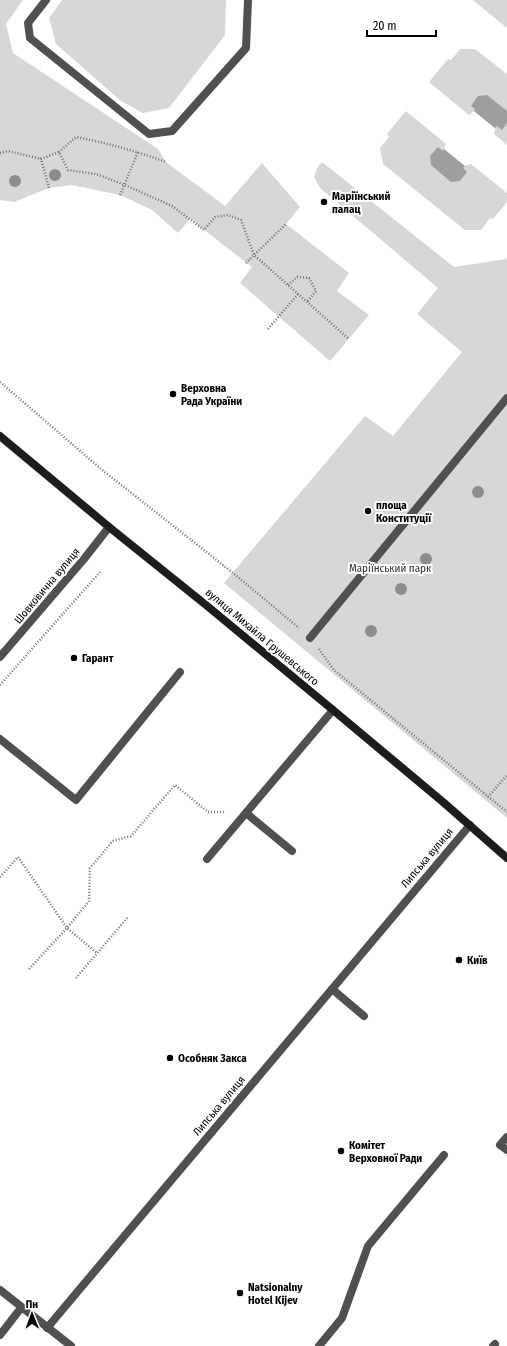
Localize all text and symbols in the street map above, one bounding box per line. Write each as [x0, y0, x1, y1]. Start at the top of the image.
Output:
scale bar [367, 12, 436, 38]
text: 20 m [373, 19, 397, 33]
place label: Маріїнський палац [332, 190, 391, 216]
marker: Маріїнський палац [319, 197, 329, 207]
place label: Верховна Рада України [181, 382, 242, 408]
marker: Верховна Рада України [168, 389, 178, 399]
place label: площа Конституції [376, 499, 432, 525]
marker: площа Конституції [363, 506, 373, 516]
street label: Шовковична вулиця [12, 545, 82, 627]
park label: Маріїнський парк [349, 562, 432, 575]
street label: вулиця Михайла Грушевського [203, 586, 321, 688]
place label: Гарант [82, 652, 114, 665]
marker: Гарант [69, 653, 79, 663]
street label: Липська вулиця [398, 825, 456, 891]
place label: Київ [467, 954, 488, 967]
marker: Київ [454, 955, 464, 965]
place label: Особняк Закса [178, 1052, 247, 1065]
marker: Особняк Закса [165, 1053, 175, 1063]
street label: Липська вулиця [190, 1073, 248, 1139]
place label: Комітет Верховної Ради [349, 1139, 422, 1165]
marker: Комітет Верховної Ради [336, 1146, 346, 1156]
place label: Natsionalny Hotel Kijev [248, 1281, 303, 1307]
marker: Natsionalny Hotel Kijev [235, 1288, 245, 1298]
north arrow [12, 1294, 52, 1334]
text: Пн [25, 1298, 38, 1311]

